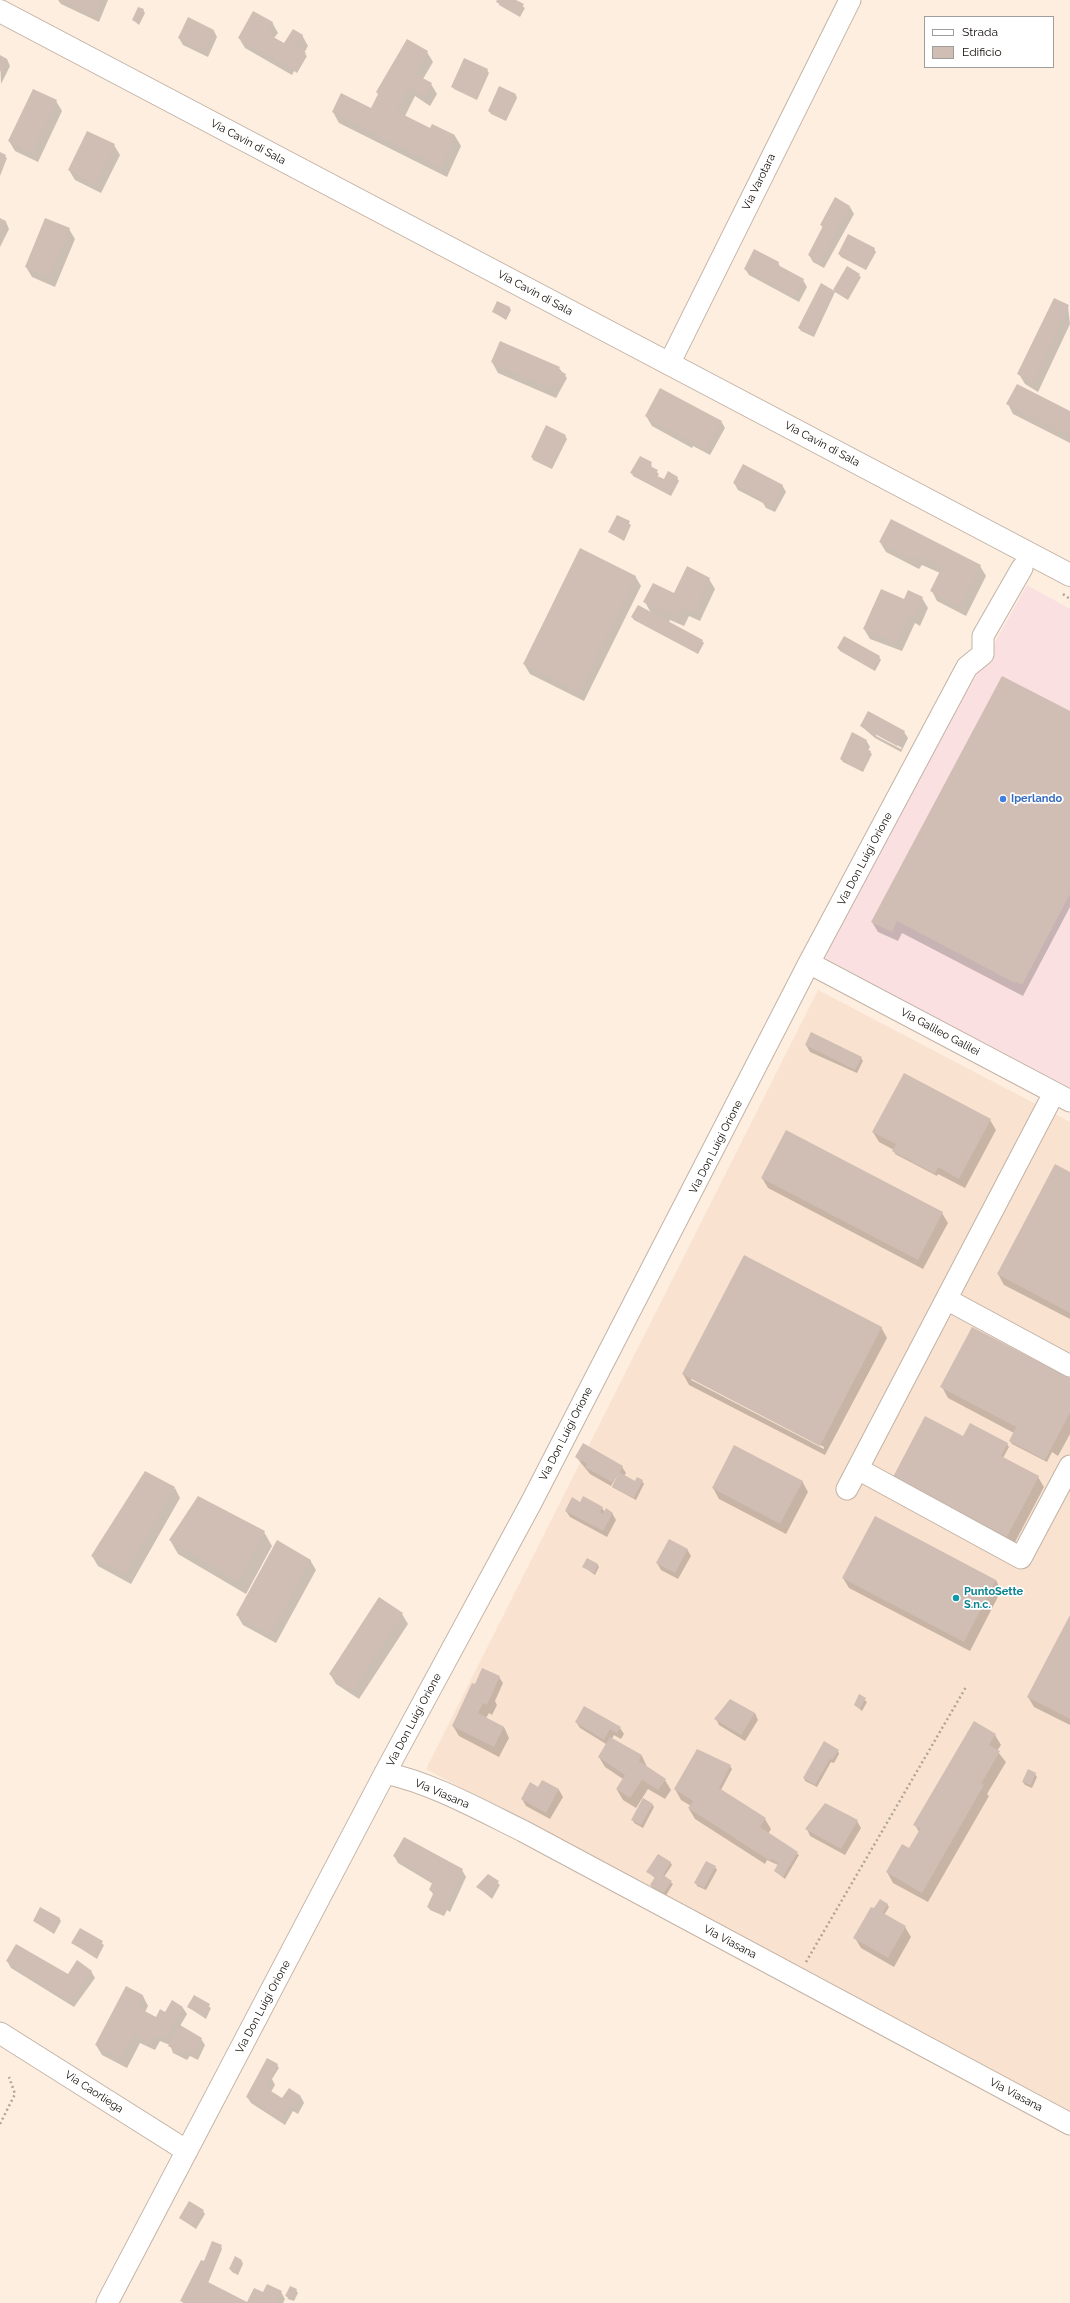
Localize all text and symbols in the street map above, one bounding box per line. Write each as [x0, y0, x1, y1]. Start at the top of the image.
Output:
legend [924, 16, 1054, 68]
text: Strada [962, 25, 998, 39]
text: Edificio [962, 45, 1002, 59]
street label: Via Cavin di Sala [208, 117, 288, 167]
street label: Via Varotara [740, 152, 778, 212]
street label: Via Cavin di Sala [495, 268, 575, 318]
street label: Via Cavin di Sala [782, 419, 862, 469]
place label: Iperlando [1011, 792, 1062, 806]
marker: Iperlando [998, 794, 1008, 804]
street label: Via Don Luigi Orione [835, 810, 895, 908]
street label: Via Galileo Galilei [898, 1006, 982, 1058]
street label: Via Don Luigi Orione [687, 1098, 745, 1196]
street label: Via Don Luigi Orione [537, 1385, 595, 1483]
place label: PuntoSette S.n.c. [964, 1585, 1023, 1611]
marker: PuntoSette S.n.c. [951, 1593, 961, 1603]
street label: Via Don Luigi Orione [384, 1671, 444, 1769]
street label: Via Viasana [413, 1777, 471, 1811]
street label: Via Viasana [701, 1923, 759, 1961]
street label: Via Don Luigi Orione [233, 1958, 293, 2056]
street label: Via Caorliega [62, 2068, 126, 2116]
street label: Via Viasana [987, 2076, 1045, 2114]

